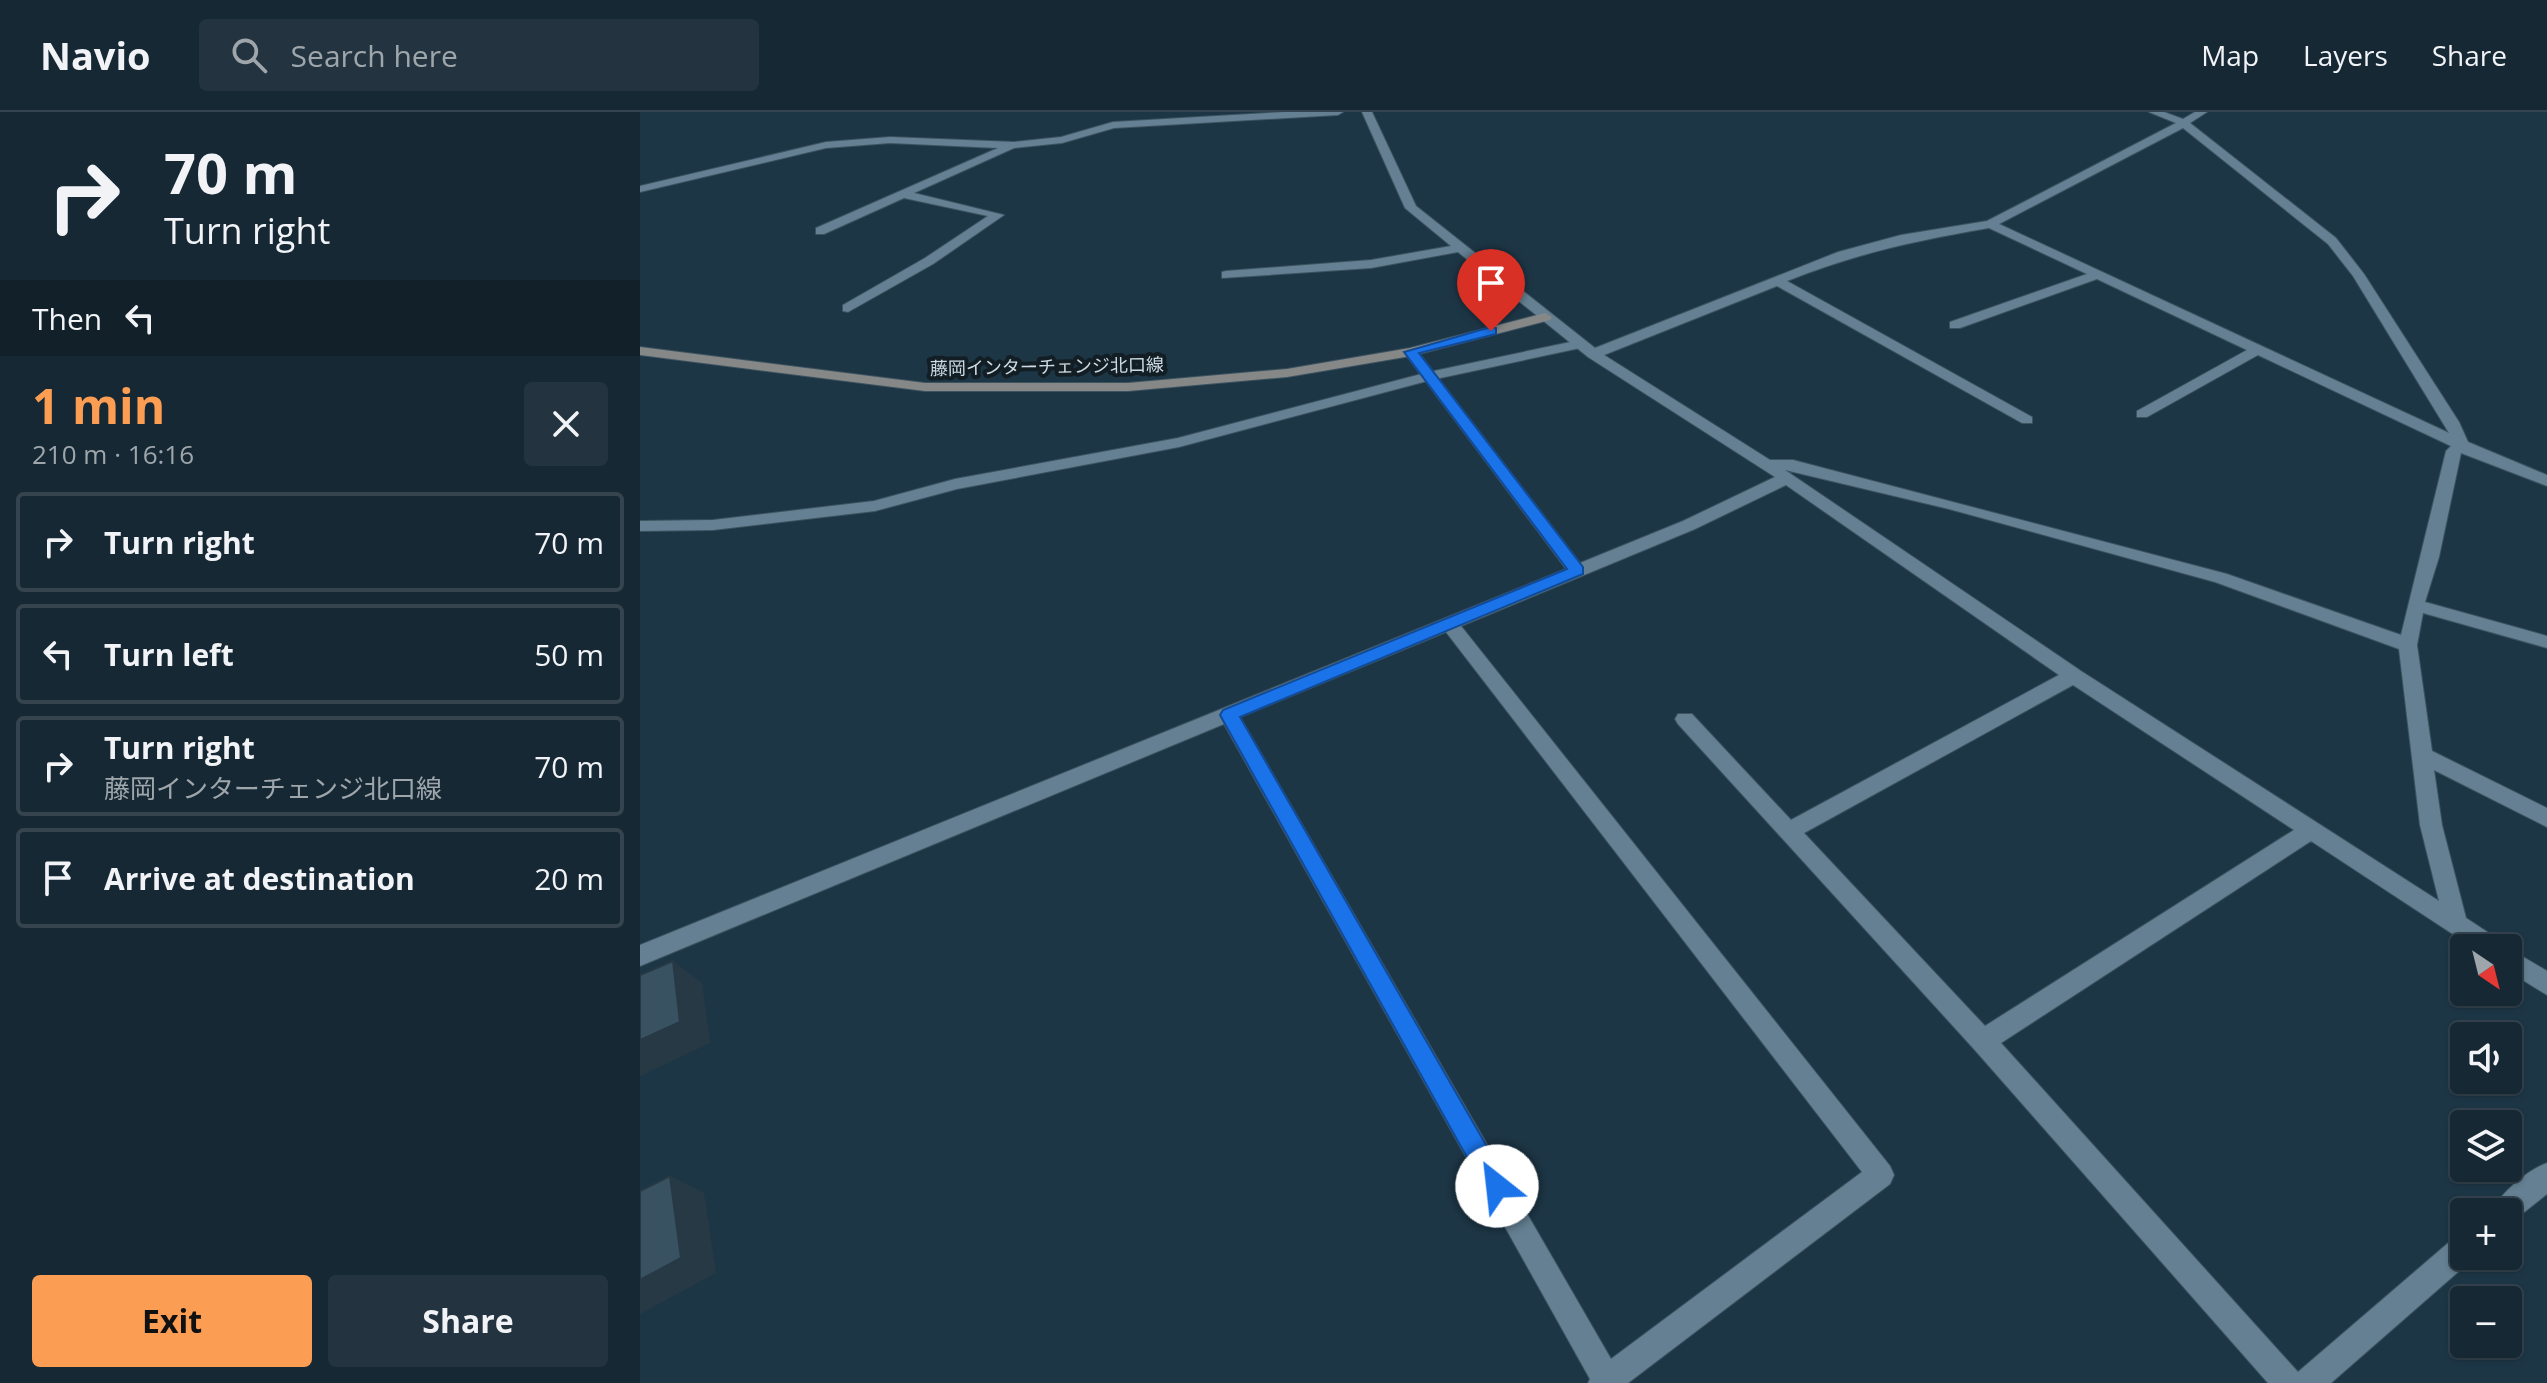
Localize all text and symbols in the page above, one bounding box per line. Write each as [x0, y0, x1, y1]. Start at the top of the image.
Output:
search box [199, 19, 759, 91]
text: Navio [40, 29, 151, 81]
icon: search [227, 33, 271, 77]
text: Search here [291, 35, 458, 76]
text: Map [2201, 36, 2259, 74]
text: Layers [2303, 36, 2388, 74]
text: Share [2432, 36, 2507, 74]
text: 70 m [164, 134, 298, 210]
icon: right [32, 144, 136, 248]
text: Turn right [164, 206, 330, 255]
pin [1457, 249, 1525, 331]
icon: arrive [1469, 261, 1513, 305]
icon: left [118, 296, 162, 340]
text: Then [32, 298, 102, 339]
street label: 藤岡インターチェンジ北口線 [930, 352, 1164, 380]
text: 1 min [32, 373, 165, 438]
button: close [524, 382, 608, 466]
text: 210 m · 16:16 [32, 436, 194, 472]
icon: right [36, 520, 80, 564]
text: Turn right [104, 522, 255, 563]
text: 70 m [534, 522, 604, 563]
icon: left [36, 632, 80, 676]
text: Turn left [104, 634, 234, 675]
text: 50 m [534, 634, 604, 675]
text: Turn right [104, 727, 255, 768]
icon: right [36, 744, 80, 788]
text: 70 m [534, 746, 604, 787]
text: 藤岡インターチェンジ北口線 [104, 770, 442, 806]
icon: arrive [36, 856, 80, 900]
text: Arrive at destination [104, 858, 415, 899]
text: 20 m [534, 858, 604, 899]
north arrow [2450, 934, 2522, 1006]
map controls [2450, 934, 2522, 1358]
button: sound [2450, 1022, 2522, 1094]
button: layers [2450, 1110, 2522, 1182]
position arrow [1455, 1144, 1539, 1228]
button: + [2450, 1198, 2522, 1270]
button: Exit [32, 1275, 312, 1367]
button: Share [328, 1275, 608, 1367]
button: − [2450, 1286, 2522, 1358]

